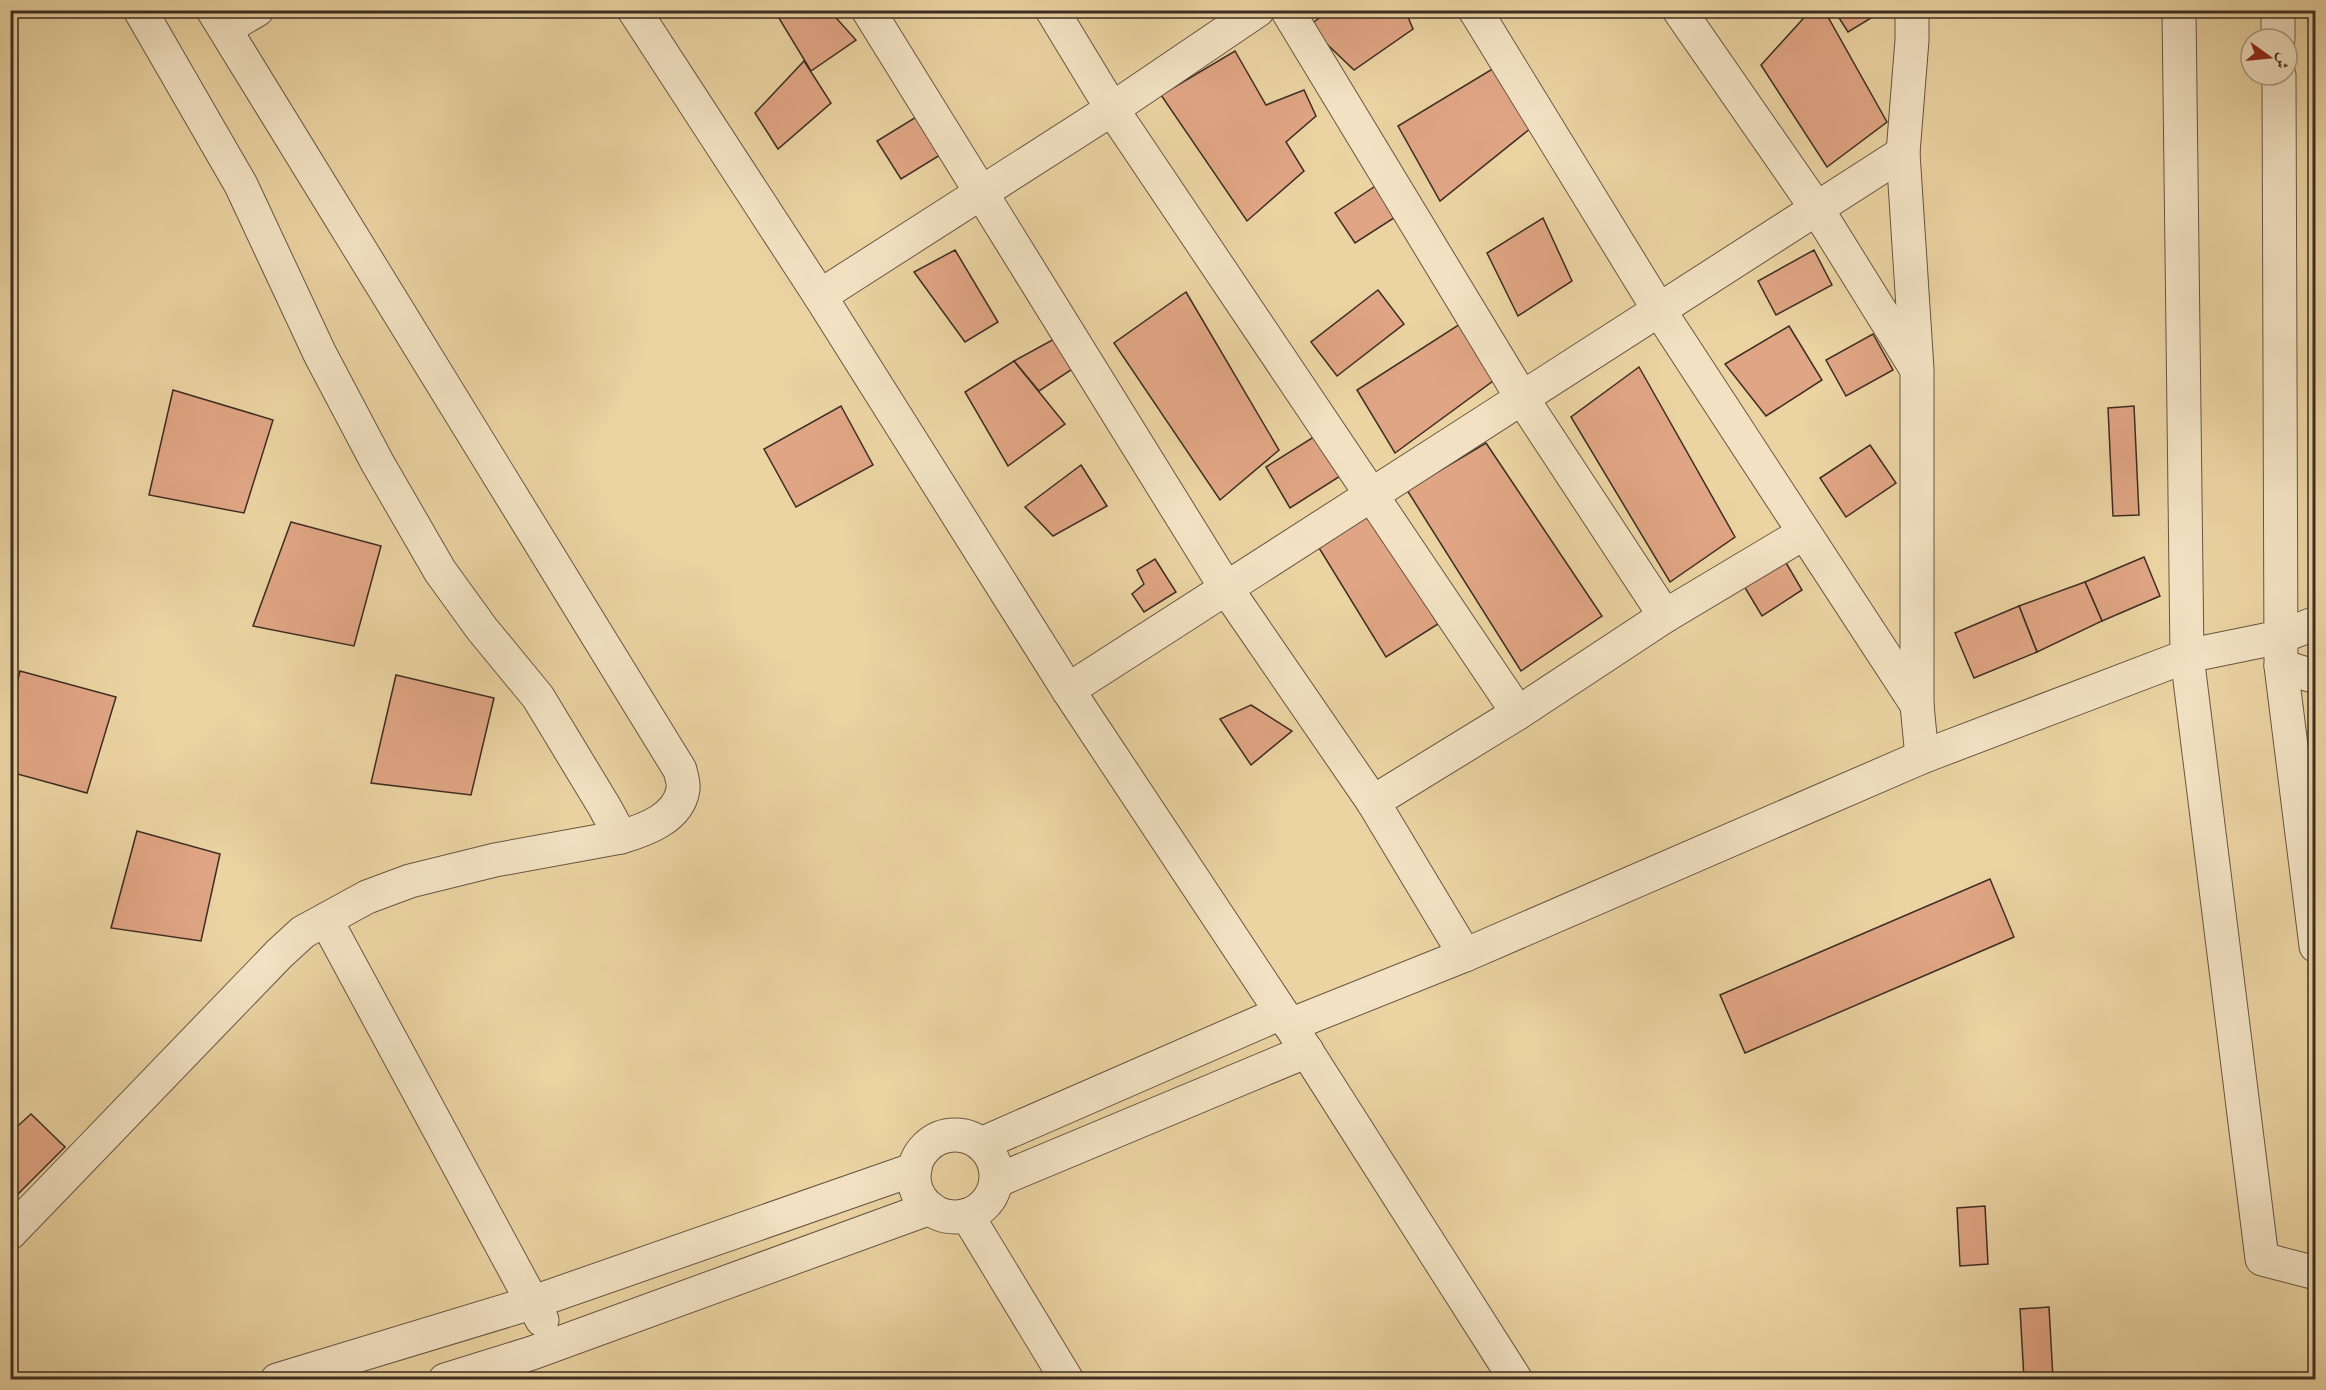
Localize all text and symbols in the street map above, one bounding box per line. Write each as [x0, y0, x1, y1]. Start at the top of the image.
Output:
north arrow [2239, 27, 2299, 87]
text: ش [2270, 50, 2295, 71]

